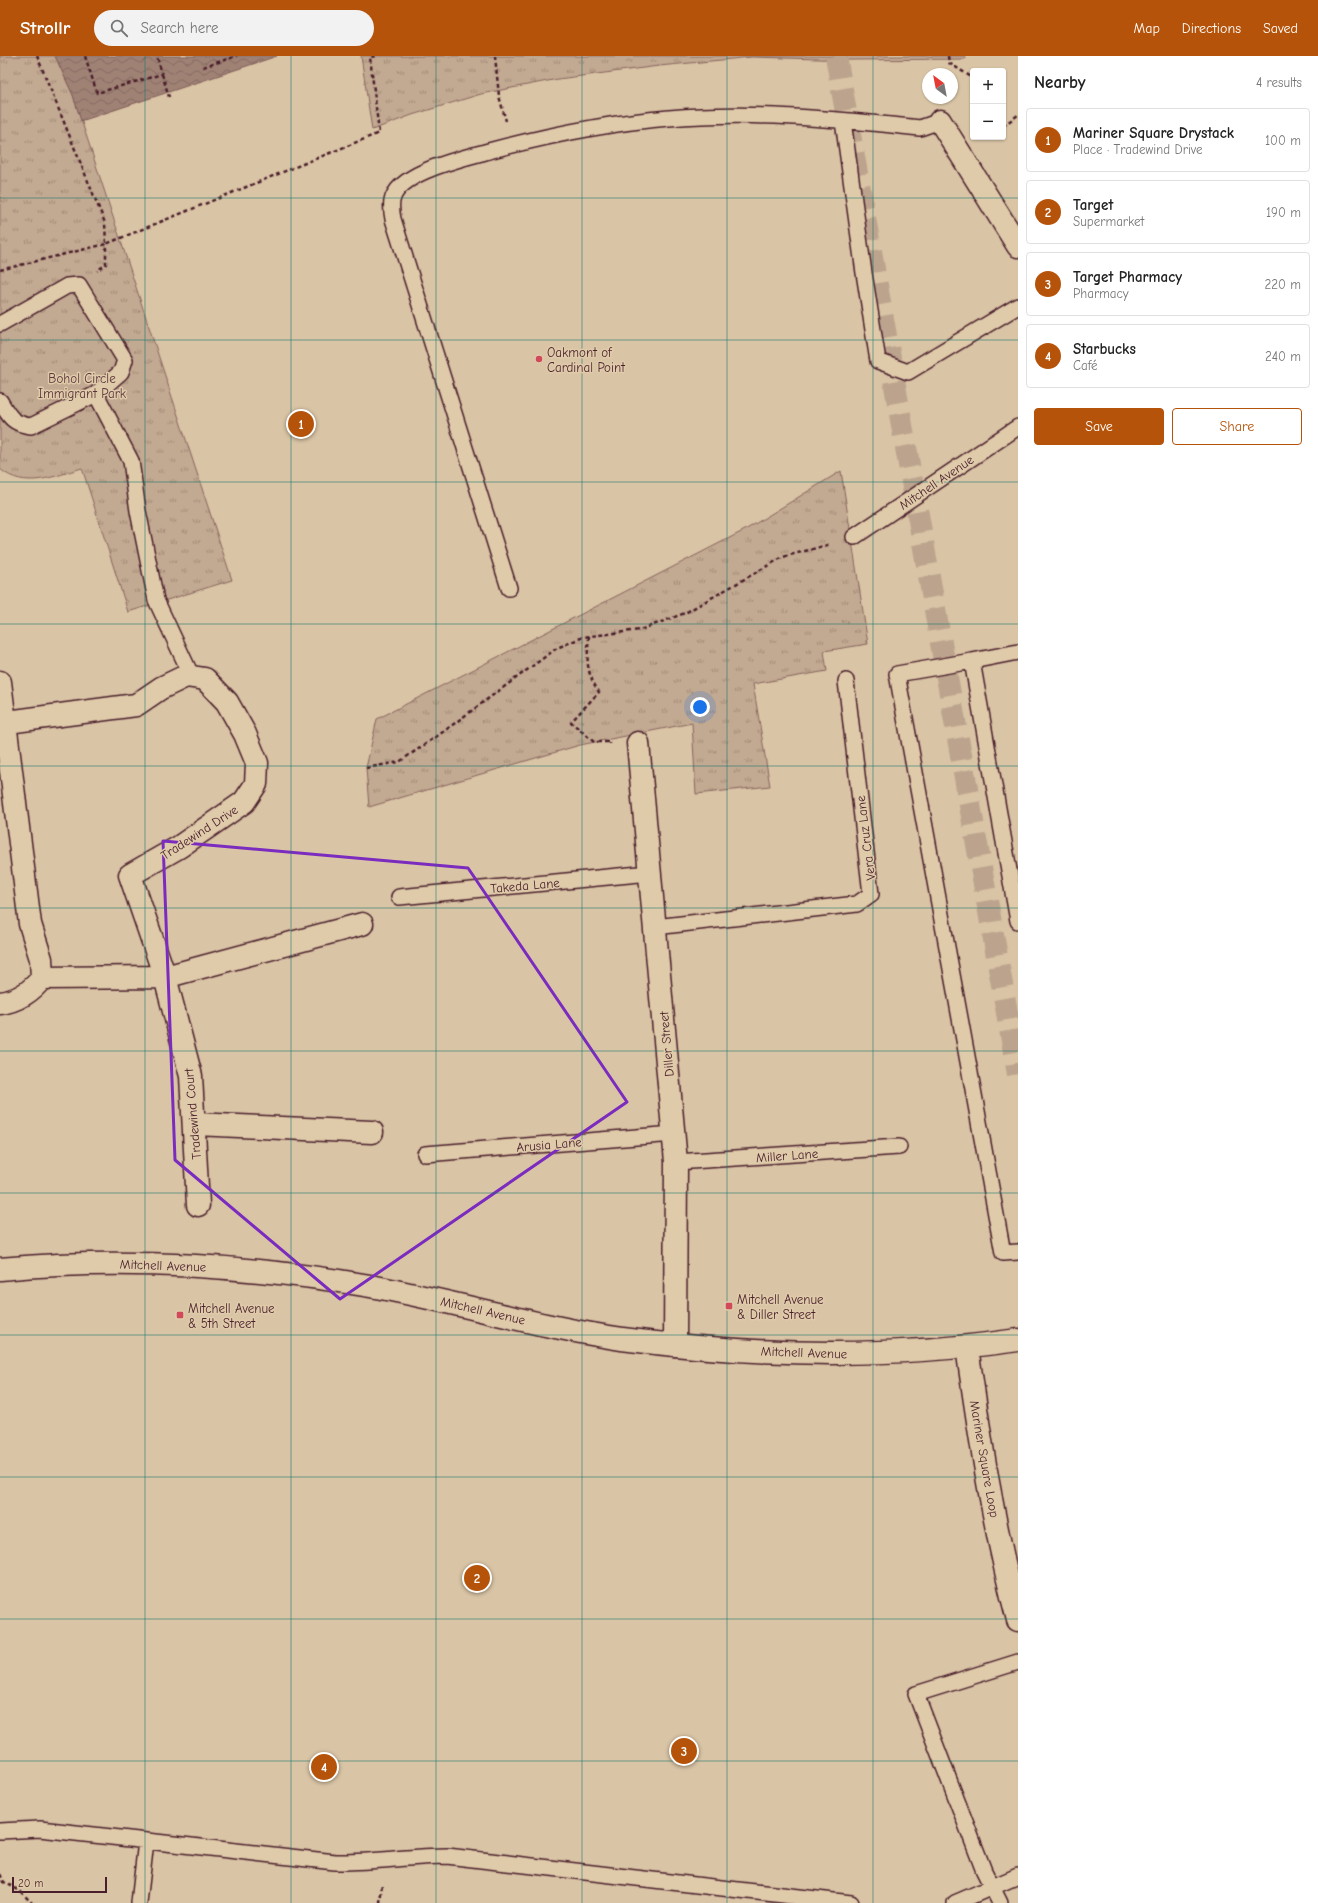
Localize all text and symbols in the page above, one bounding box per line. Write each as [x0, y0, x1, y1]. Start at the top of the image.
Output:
search box [94, 10, 374, 46]
text: Strollr [20, 17, 70, 39]
icon: search [108, 17, 130, 39]
text: Search here [140, 19, 219, 37]
text: Map [1133, 20, 1160, 37]
text: Directions [1182, 20, 1241, 37]
text: Saved [1263, 20, 1298, 37]
north arrow [922, 68, 958, 104]
map controls [970, 68, 1006, 140]
button: + [970, 68, 1006, 104]
text: Nearby [1034, 73, 1085, 92]
text: 4 results [1256, 75, 1302, 90]
button: − [970, 104, 1006, 140]
text: Mariner Square Drystack [1073, 124, 1234, 142]
text: 1 [1045, 133, 1051, 148]
text: 100 m [1265, 133, 1301, 148]
text: Place · Tradewind Drive [1073, 142, 1203, 157]
text: Target [1073, 196, 1113, 214]
text: 2 [1045, 205, 1051, 220]
text: 190 m [1266, 205, 1301, 220]
text: Supermarket [1073, 214, 1144, 229]
text: Target Pharmacy [1073, 268, 1182, 286]
text: 3 [1045, 277, 1051, 292]
text: 220 m [1264, 277, 1301, 292]
text: Pharmacy [1073, 286, 1129, 301]
text: Starbucks [1073, 340, 1136, 358]
place label: Oakmont of Cardinal Point [547, 345, 626, 375]
text: 4 [1045, 349, 1051, 364]
text: 240 m [1265, 349, 1301, 364]
marker: Oakmont of Cardinal Point [534, 354, 544, 364]
text: Café [1073, 358, 1097, 373]
park label: Bohol Circle Immigrant Park [38, 371, 127, 401]
button: Save [1034, 408, 1164, 445]
button: Share [1172, 408, 1302, 445]
pin: 1 [288, 409, 314, 439]
street label: Mitchell Avenue [896, 452, 977, 513]
your location [690, 697, 710, 717]
street label: Vera Cruz Lane [853, 794, 878, 881]
street label: Tradewind Drive [158, 802, 241, 863]
street label: Takeda Lane [490, 875, 561, 896]
street label: Diller Street [656, 1009, 677, 1077]
street label: Tradewind Court [181, 1067, 204, 1160]
street label: Arusia Lane [516, 1134, 583, 1155]
street label: Miller Lane [755, 1146, 819, 1165]
street label: Mitchell Avenue [119, 1256, 207, 1275]
place label: Mitchell Avenue & Diller Street [737, 1292, 824, 1322]
street label: Mitchell Avenue [439, 1293, 527, 1328]
place label: Mitchell Avenue & 5th Street [188, 1301, 275, 1331]
marker: Mitchell Avenue & Diller Street [724, 1301, 734, 1311]
marker: Mitchell Avenue & 5th Street [175, 1310, 185, 1320]
street label: Mitchell Avenue [760, 1343, 848, 1362]
street label: Mariner Square Loop [967, 1399, 1002, 1519]
pin: 2 [464, 1563, 490, 1593]
pin: 3 [671, 1736, 697, 1766]
pin: 4 [311, 1752, 337, 1782]
scale bar [12, 1875, 107, 1894]
text: 20 m [18, 1877, 43, 1890]

